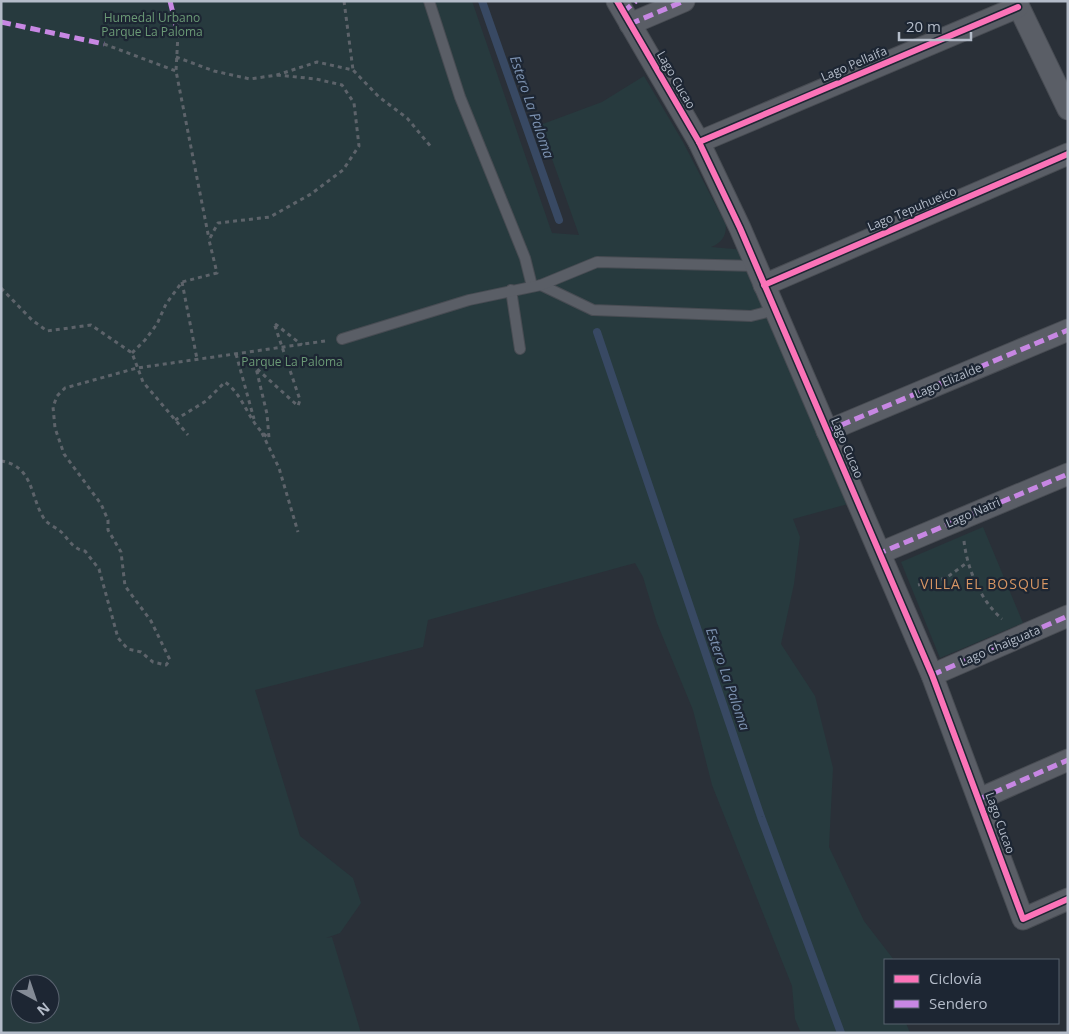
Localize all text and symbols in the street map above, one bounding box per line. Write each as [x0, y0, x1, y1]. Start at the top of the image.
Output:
park label: Humedal Urbano Parque La Paloma [101, 9, 203, 40]
scale bar [899, 10, 972, 42]
text: 20 m [906, 16, 941, 36]
street label: Lago Pellaifa [818, 42, 889, 85]
street label: Lago Cucao [653, 48, 700, 112]
water label: Estero La Paloma [506, 53, 559, 161]
street label: Lago Tepuhueico [865, 182, 959, 235]
park label: Parque La Paloma [241, 353, 343, 370]
street label: Lago Elizalde [911, 359, 984, 402]
street label: Lago Cucao [827, 415, 868, 481]
street label: Lago Natri [943, 493, 1003, 532]
district label: VILLA EL BOSQUE [920, 574, 1050, 593]
street label: Lago Chaiguata [957, 621, 1043, 670]
water label: Estero La Paloma [702, 625, 755, 733]
street label: Lago Cucao [981, 790, 1019, 856]
legend [884, 959, 1059, 1024]
text: Ciclovía [929, 968, 982, 988]
north arrow [10, 974, 60, 1024]
text: Sendero [929, 993, 988, 1013]
text: N [33, 998, 54, 1020]

